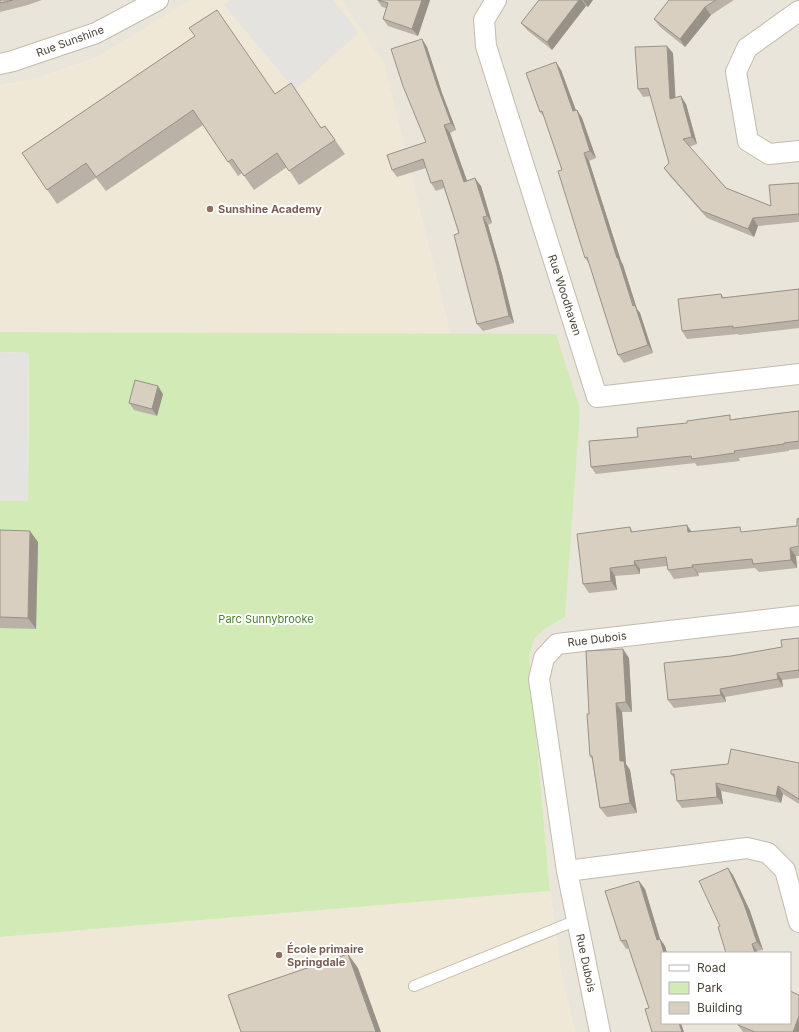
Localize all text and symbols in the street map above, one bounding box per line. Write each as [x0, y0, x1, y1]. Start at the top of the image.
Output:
street label: Rue Sunshine [34, 22, 106, 60]
place label: Sunshine Academy [218, 202, 322, 216]
marker: Sunshine Academy [205, 204, 215, 214]
street label: Rue Woodhaven [545, 253, 585, 337]
park label: Parc Sunnybrooke [218, 612, 314, 626]
street label: Rue Dubois [567, 628, 627, 650]
street label: Rue Dubois [573, 933, 599, 994]
place label: École primaire Springdale [287, 942, 364, 969]
marker: École primaire Springdale [274, 950, 284, 960]
legend [661, 952, 791, 1024]
text: Road [697, 960, 726, 975]
text: Park [697, 980, 723, 995]
text: Building [697, 1000, 742, 1015]

